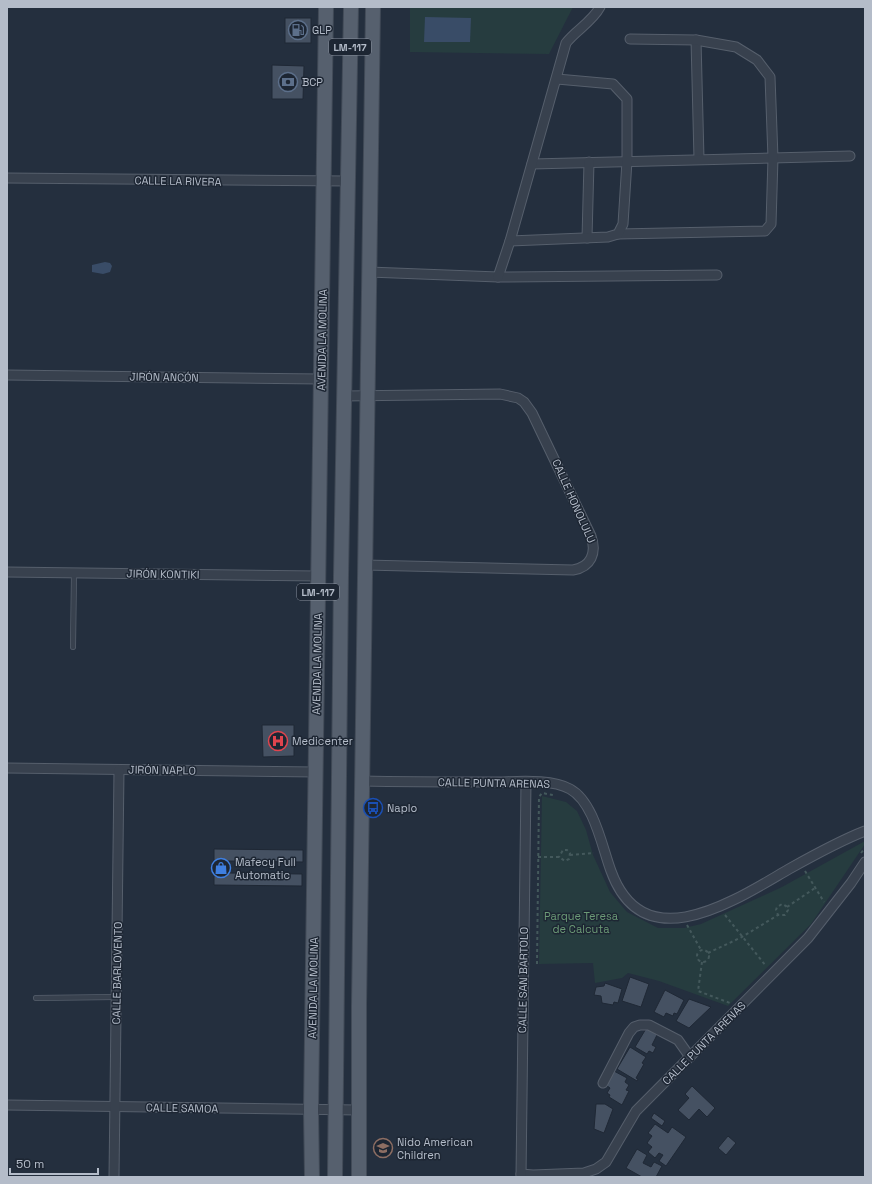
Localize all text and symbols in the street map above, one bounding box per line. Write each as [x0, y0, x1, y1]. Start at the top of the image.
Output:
fuel station icon: GLP [287, 19, 309, 41]
place label: GLP [312, 23, 332, 37]
road number: LM-117 [329, 39, 371, 55]
bank icon: BCP [277, 71, 299, 93]
place label: BCP [302, 75, 323, 89]
street label: CALLE LA RIVERA [134, 173, 222, 189]
street label: AVENIDA LA MOLINA [314, 289, 330, 391]
street label: JIRÓN ANCÓN [129, 368, 199, 385]
street label: CALLE HONOLULU [549, 457, 599, 545]
street label: JIRÓN KONTIKI [126, 565, 200, 582]
road number: LM-117 [297, 584, 339, 600]
street label: AVENIDA LA MOLINA [309, 613, 325, 715]
hospital icon: Medicenter [267, 730, 289, 752]
place label: Medicenter [292, 734, 353, 748]
street label: JIRÓN NAPLO [128, 761, 196, 778]
street label: CALLE PUNTA ARENAS [438, 775, 551, 791]
bus stop icon: Naplo [362, 797, 384, 819]
place label: Naplo [387, 801, 417, 815]
place label: Mafecy Full Automatic [235, 855, 296, 882]
shop icon: Mafecy Full Automatic [210, 857, 232, 879]
park label: Parque Teresa de Calcuta [544, 909, 619, 936]
street label: CALLE BARLOVENTO [109, 921, 125, 1025]
street label: CALLE SAN BARTOLO [515, 927, 531, 1033]
street label: AVENIDA LA MOLINA [305, 937, 321, 1039]
street label: CALLE PUNTA ARENAS [659, 998, 749, 1088]
street label: CALLE SAMOA [146, 1100, 218, 1116]
place label: Nido American Children [397, 1135, 473, 1162]
school or university icon: Nido American Children [372, 1137, 394, 1159]
scale bar [10, 1150, 98, 1176]
text: 50 m [16, 1156, 44, 1172]

